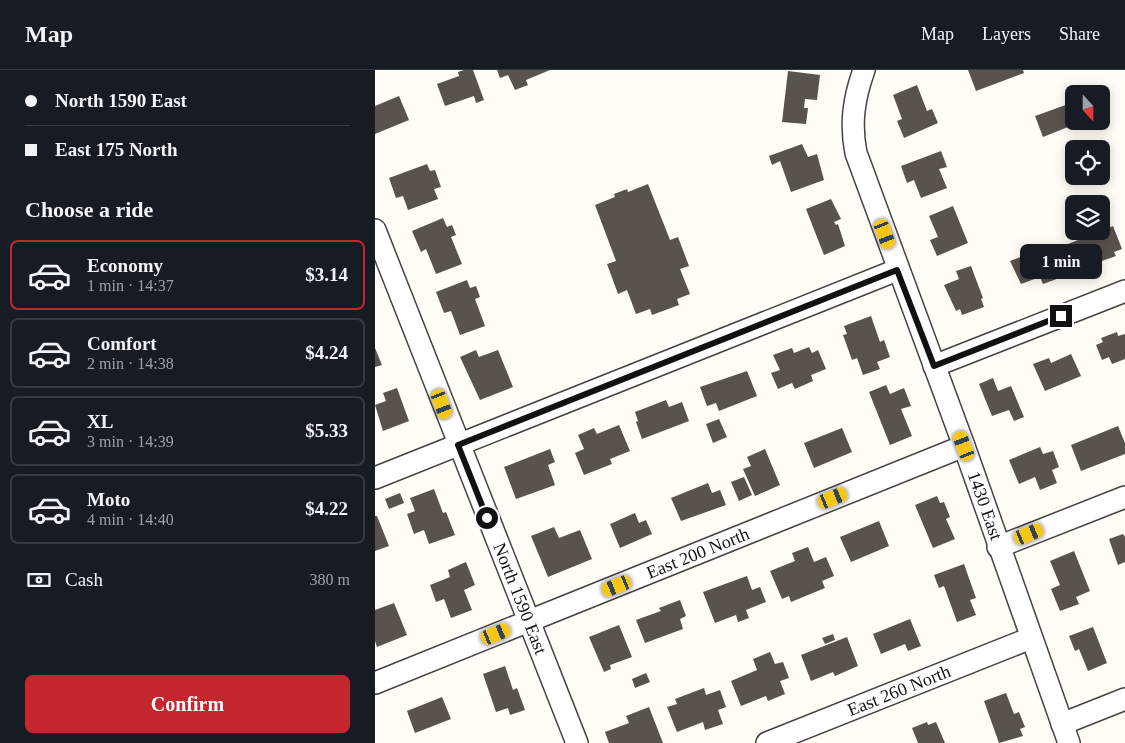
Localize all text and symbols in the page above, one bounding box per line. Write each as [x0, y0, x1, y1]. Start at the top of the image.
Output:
text: Map [25, 21, 73, 47]
text: Map [921, 24, 954, 44]
text: Layers [982, 24, 1031, 44]
text: Share [1059, 24, 1100, 44]
north arrow [1065, 85, 1110, 130]
map controls [1065, 85, 1110, 240]
text: North 1590 East [55, 90, 187, 111]
text: East 175 North [55, 139, 177, 160]
button: locate [1065, 140, 1110, 185]
button: layers [1065, 195, 1110, 240]
text: Choose a ride [25, 197, 153, 222]
car [872, 217, 897, 251]
callout: 1 min [1020, 244, 1102, 278]
icon: car [27, 253, 72, 298]
text: 1 min [1042, 253, 1080, 270]
text: Economy [87, 255, 163, 276]
text: $3.14 [305, 264, 348, 285]
text: 1 min · 14:37 [87, 277, 174, 294]
route end [1050, 305, 1072, 327]
icon: car [27, 331, 72, 376]
text: Comfort [87, 333, 157, 354]
text: $4.24 [305, 342, 348, 363]
text: 2 min · 14:38 [87, 355, 174, 372]
car [429, 387, 454, 421]
icon: car [27, 409, 72, 454]
text: XL [87, 411, 113, 432]
text: $5.33 [305, 420, 348, 441]
car [951, 429, 976, 463]
text: 3 min · 14:39 [87, 433, 174, 450]
street label: 1430 East [964, 469, 1006, 543]
car [816, 485, 849, 511]
icon: car [27, 487, 72, 532]
text: Moto [87, 489, 130, 510]
text: $4.22 [305, 498, 348, 519]
route start [476, 507, 498, 529]
text: 4 min · 14:40 [87, 511, 174, 528]
car [1012, 521, 1045, 547]
street label: East 200 North [644, 523, 752, 583]
street label: North 1590 East [489, 540, 551, 657]
icon: cash [25, 566, 53, 594]
text: Cash [65, 569, 103, 590]
text: 380 m [310, 571, 350, 588]
car [600, 573, 633, 599]
car [479, 621, 512, 647]
street label: East 260 North [845, 661, 953, 720]
button: Confirm [25, 675, 350, 733]

